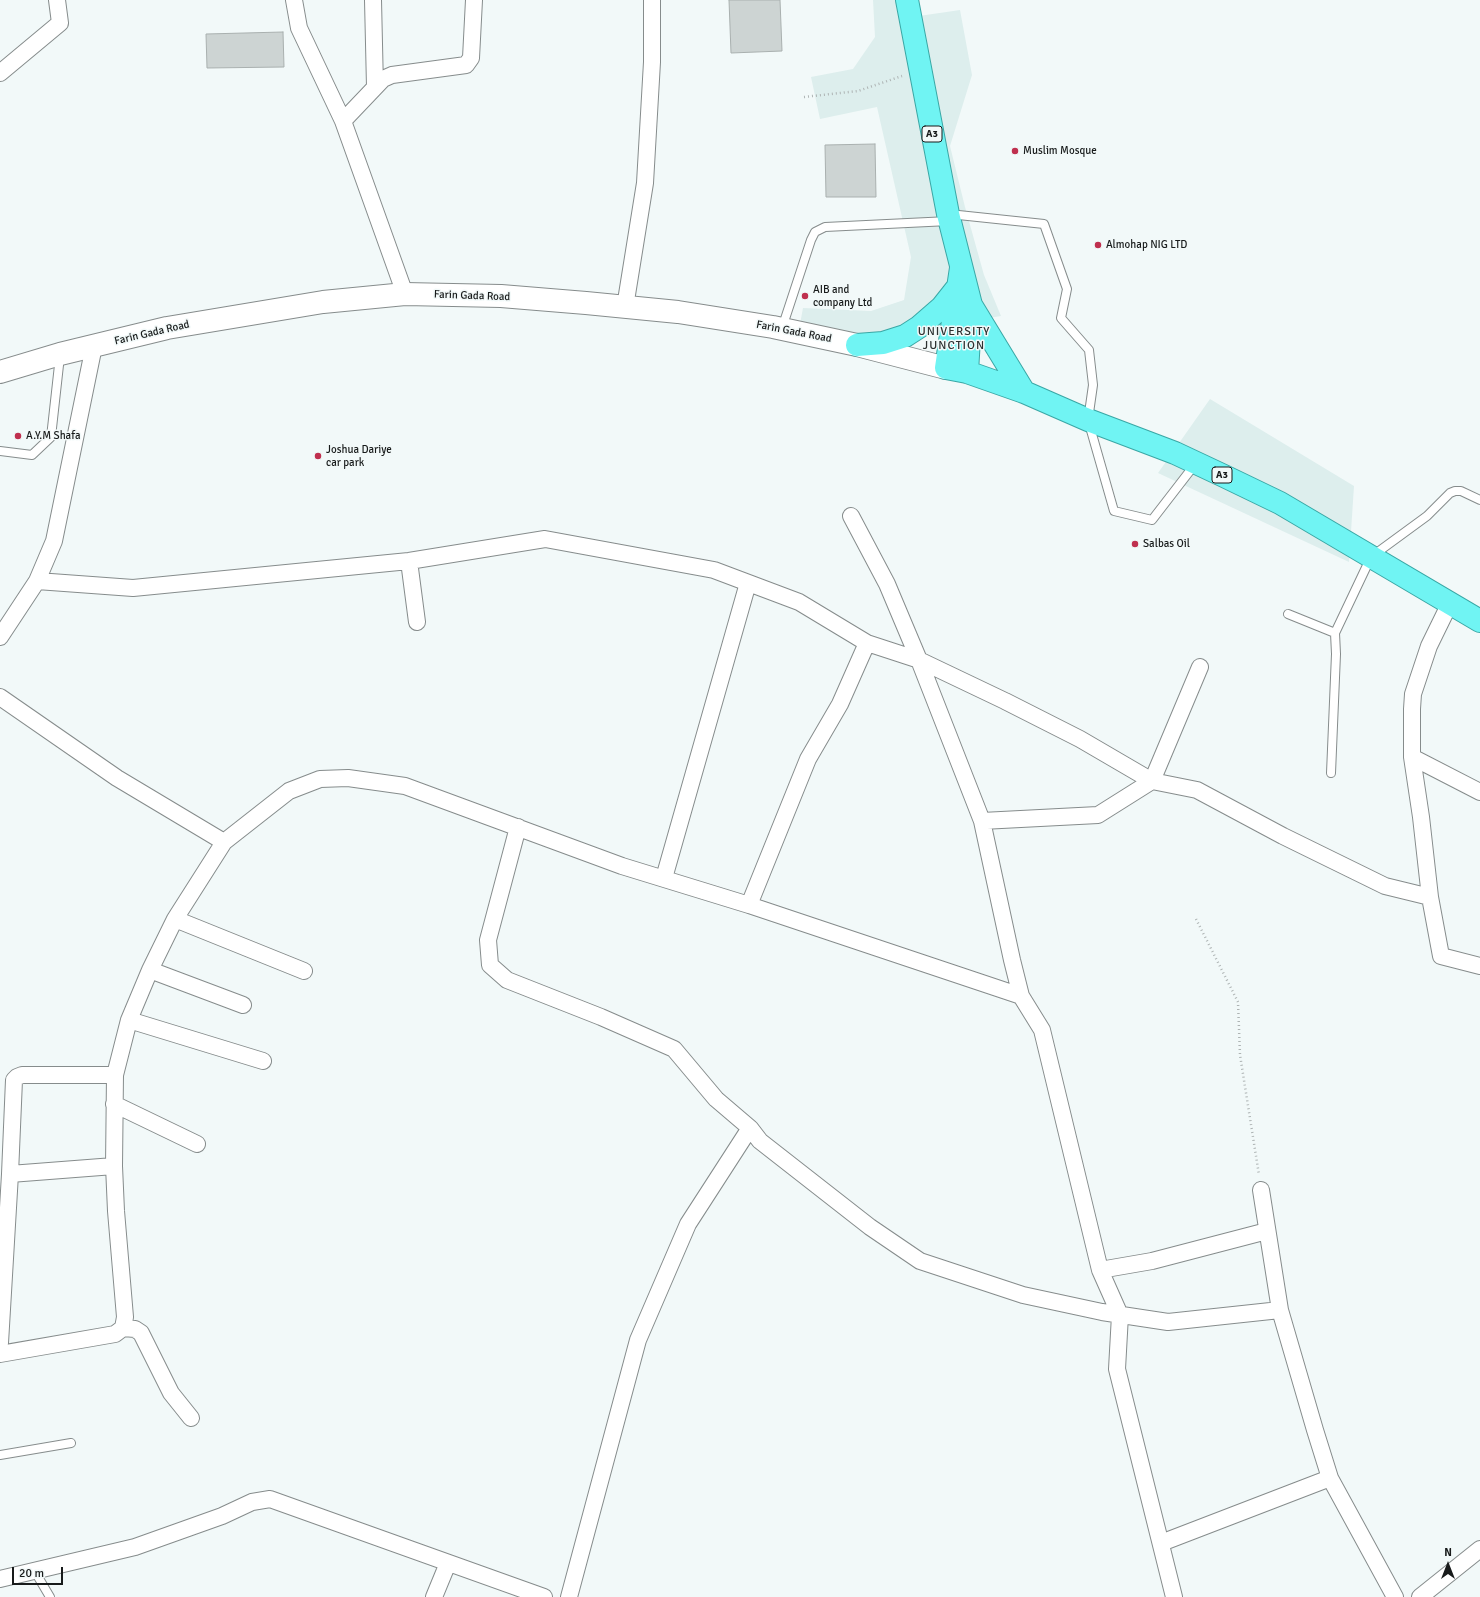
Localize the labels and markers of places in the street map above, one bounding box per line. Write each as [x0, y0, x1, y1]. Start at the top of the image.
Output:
place label: Muslim Mosque [1023, 144, 1097, 158]
marker: Muslim Mosque [1010, 146, 1020, 156]
place label: Almohap NIG LTD [1106, 238, 1187, 252]
marker: Almohap NIG LTD [1093, 240, 1103, 250]
place label: AIB and company Ltd [813, 283, 872, 309]
marker: AIB and company Ltd [800, 291, 810, 301]
place label: A.Y.M Shafa [26, 429, 80, 443]
marker: A.Y.M Shafa [13, 431, 23, 441]
place label: Joshua Dariye car park [326, 443, 392, 469]
marker: Joshua Dariye car park [313, 451, 323, 461]
place label: Salbas Oil [1143, 537, 1190, 551]
marker: Salbas Oil [1130, 539, 1140, 549]

